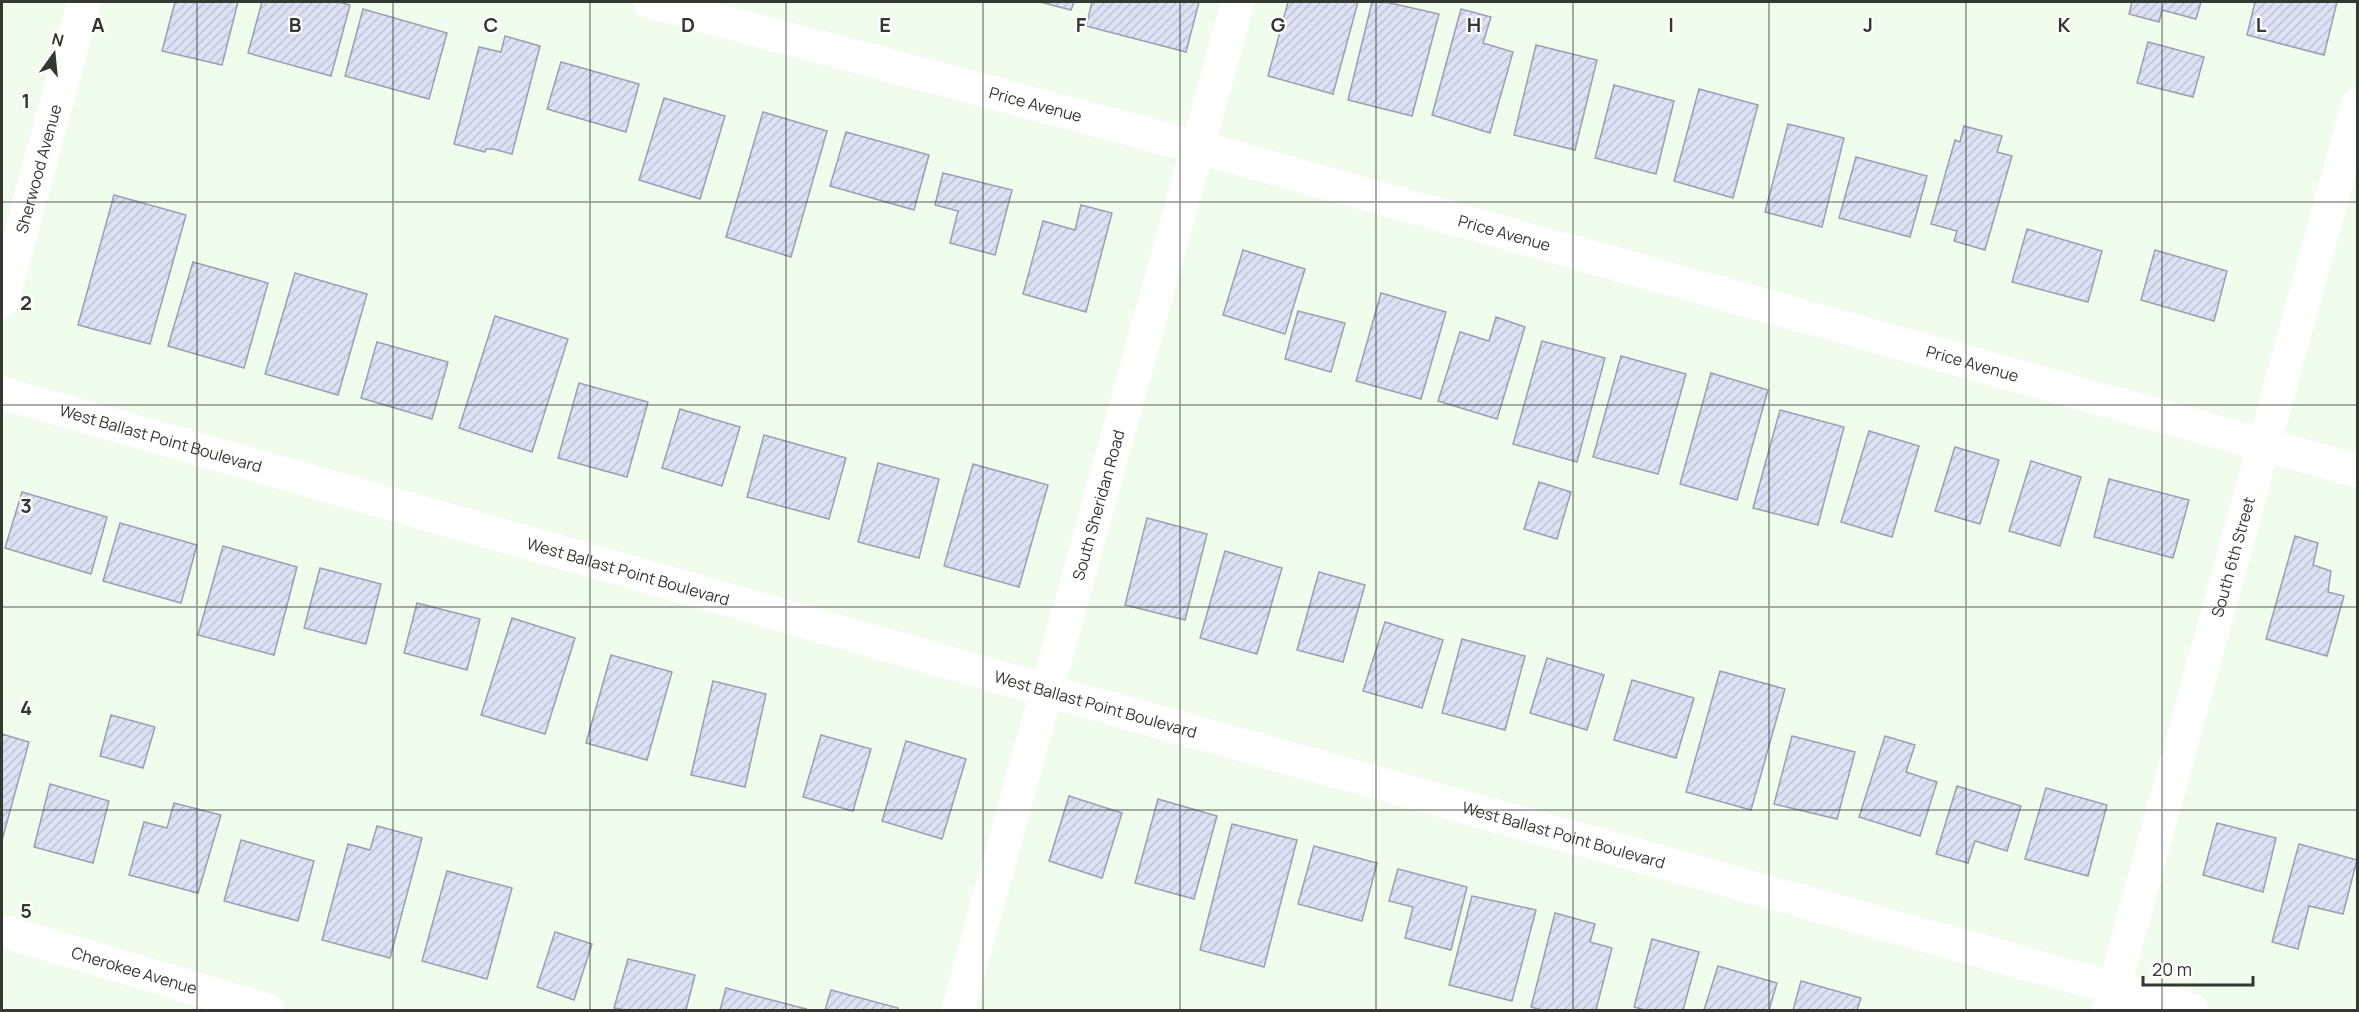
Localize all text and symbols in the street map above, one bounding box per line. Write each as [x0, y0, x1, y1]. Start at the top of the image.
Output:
text: A [91, 11, 105, 38]
text: B [289, 11, 302, 38]
text: C [484, 11, 498, 38]
text: D [681, 11, 695, 38]
text: E [879, 11, 891, 38]
text: F [1076, 11, 1087, 38]
text: G [1271, 11, 1286, 38]
text: H [1467, 11, 1481, 38]
text: I [1668, 11, 1674, 38]
text: J [1863, 11, 1873, 38]
text: K [2058, 11, 2071, 38]
text: L [2256, 11, 2267, 38]
north arrow [24, 24, 84, 84]
text: N [49, 27, 66, 52]
street label: Price Avenue [987, 81, 1085, 127]
text: 1 [22, 87, 30, 114]
street label: Sherwood Avenue [10, 102, 67, 236]
street label: Price Avenue [1456, 209, 1553, 256]
text: 2 [20, 289, 32, 316]
street label: Price Avenue [1924, 340, 2021, 387]
street label: West Ballast Point Boulevard [57, 399, 265, 478]
street label: South Sheridan Road [1067, 427, 1130, 583]
text: 3 [20, 492, 32, 519]
street label: South 6th Street [2206, 494, 2260, 620]
street label: West Ballast Point Boulevard [524, 532, 732, 611]
street label: West Ballast Point Boulevard [992, 665, 1200, 743]
text: 4 [20, 694, 32, 721]
street label: West Ballast Point Boulevard [1460, 796, 1668, 874]
text: 5 [20, 897, 32, 924]
street label: Cherokee Avenue [69, 941, 200, 999]
scale bar [2143, 949, 2252, 987]
text: 20 m [2152, 957, 2192, 981]

